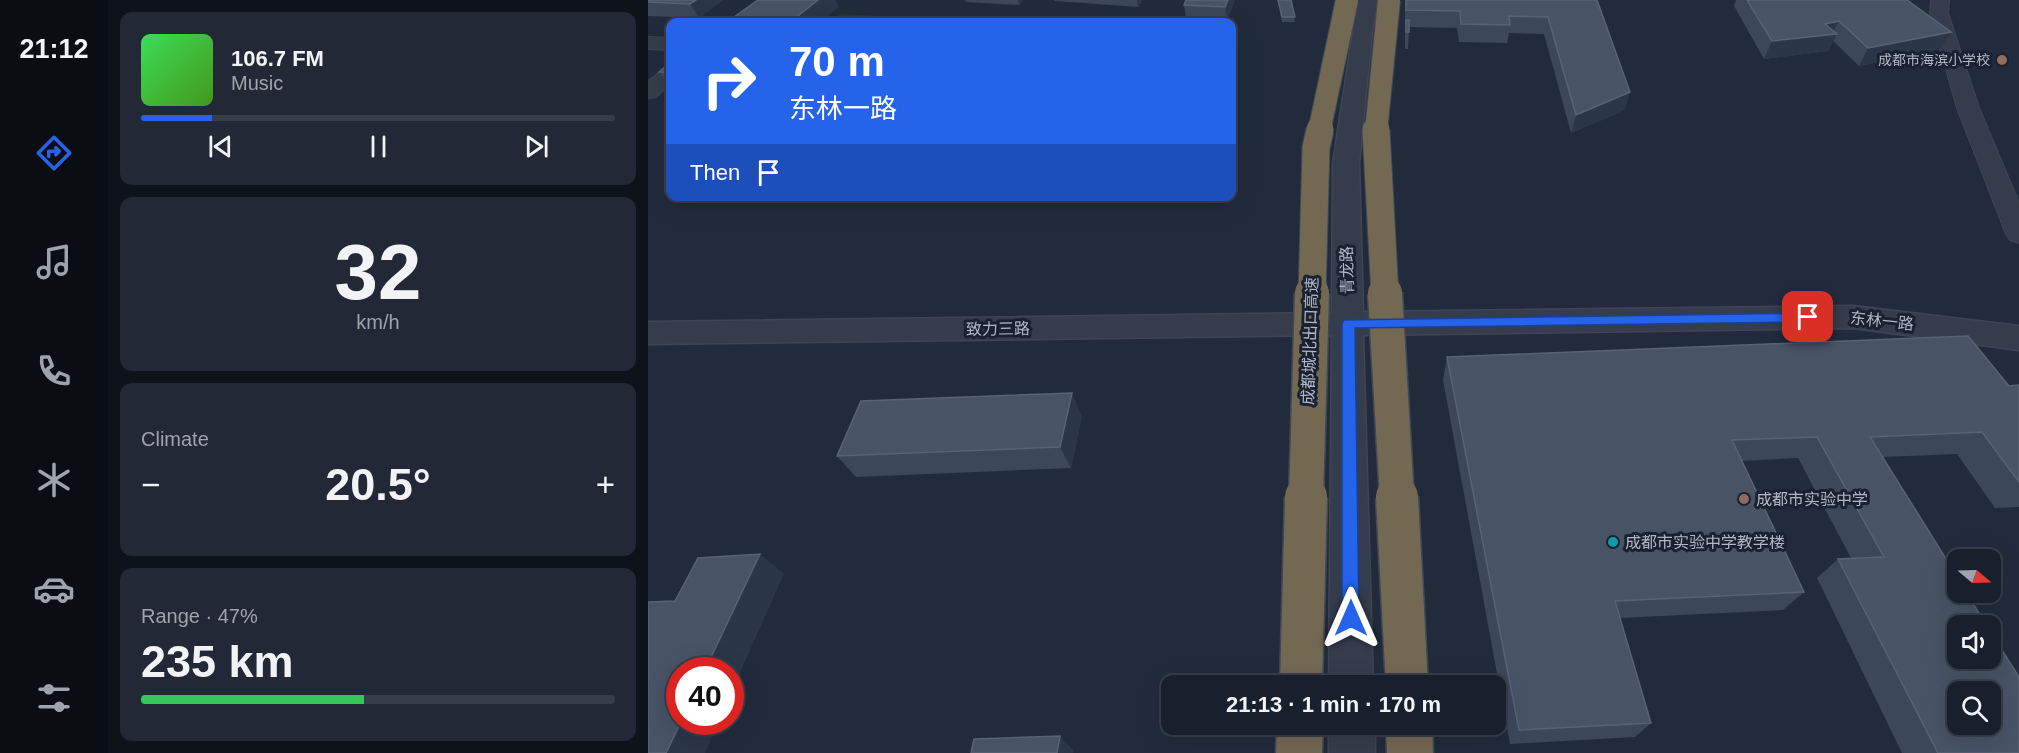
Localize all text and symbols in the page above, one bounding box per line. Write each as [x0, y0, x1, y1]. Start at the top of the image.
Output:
text: 21:12 [19, 34, 89, 64]
text: 70 m [789, 38, 885, 85]
icon: right [690, 42, 768, 120]
text: 106.7 FM [231, 46, 324, 71]
place label: 成都市海滨小学校 [1878, 52, 1990, 68]
marker: 成都市海滨小学校 [1995, 53, 2009, 67]
text: Music [231, 72, 283, 94]
text: 东林一路 [789, 94, 897, 124]
icon: previous [204, 130, 237, 163]
icon: pause [362, 130, 395, 163]
icon: next [520, 130, 553, 163]
icon: directions [33, 132, 75, 174]
icon: arrive [752, 156, 785, 189]
text: Then [690, 160, 740, 185]
text: 32 [335, 228, 421, 316]
icon: music [33, 241, 75, 283]
street label: 青龙路 [1338, 246, 1356, 294]
street label: 成都城北出口高速 [1299, 277, 1321, 405]
pin [1782, 291, 1833, 342]
icon: arrive [1791, 300, 1824, 333]
street label: 东林一路 [1849, 309, 1915, 333]
text: km/h [356, 311, 400, 333]
street label: 致力三路 [966, 319, 1030, 338]
icon: phone [33, 350, 75, 392]
text: Climate [141, 428, 209, 450]
icon: climate [33, 459, 75, 501]
text: 20.5° [325, 459, 431, 510]
text: − [141, 466, 160, 503]
text: + [596, 466, 615, 503]
place label: 成都市实验中学 [1756, 491, 1868, 508]
marker: 成都市实验中学 [1737, 492, 1751, 506]
place label: 成都市实验中学教学楼 [1625, 534, 1785, 551]
marker: 成都市实验中学教学楼 [1606, 535, 1620, 549]
north arrow [1947, 549, 2001, 603]
map controls [1947, 549, 2001, 735]
icon: car [33, 568, 75, 610]
position arrow [1319, 586, 1383, 650]
text: Range · 47% [141, 605, 258, 627]
button: sound [1947, 615, 2001, 669]
text: 235 km [141, 636, 294, 687]
speed limit sign: 40 [666, 657, 744, 735]
icon: filters [33, 677, 75, 719]
button: search [1947, 681, 2001, 735]
text: 21:13 · 1 min · 170 m [1226, 692, 1441, 717]

